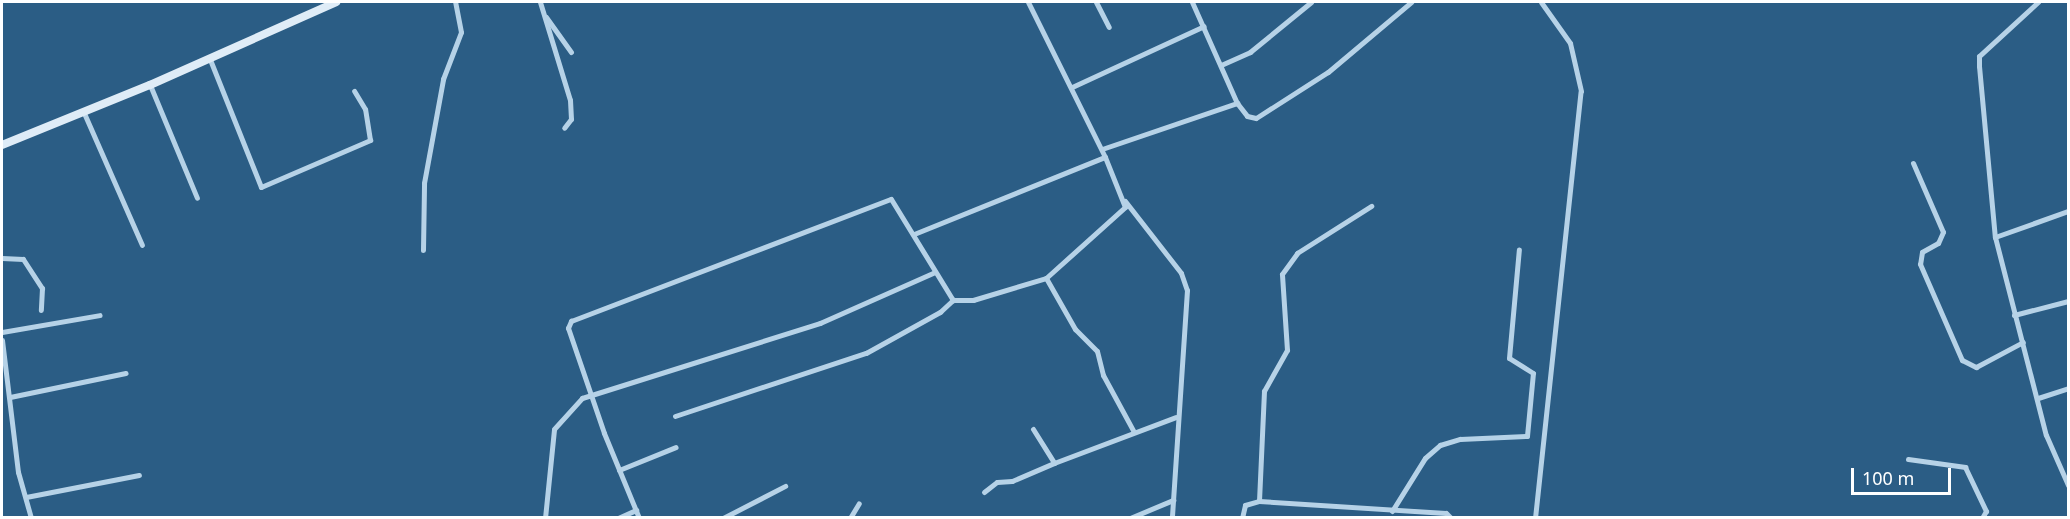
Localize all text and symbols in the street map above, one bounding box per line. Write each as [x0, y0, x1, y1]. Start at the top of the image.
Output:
scale bar [1854, 456, 1954, 494]
text: 100 m [1862, 466, 1914, 490]

